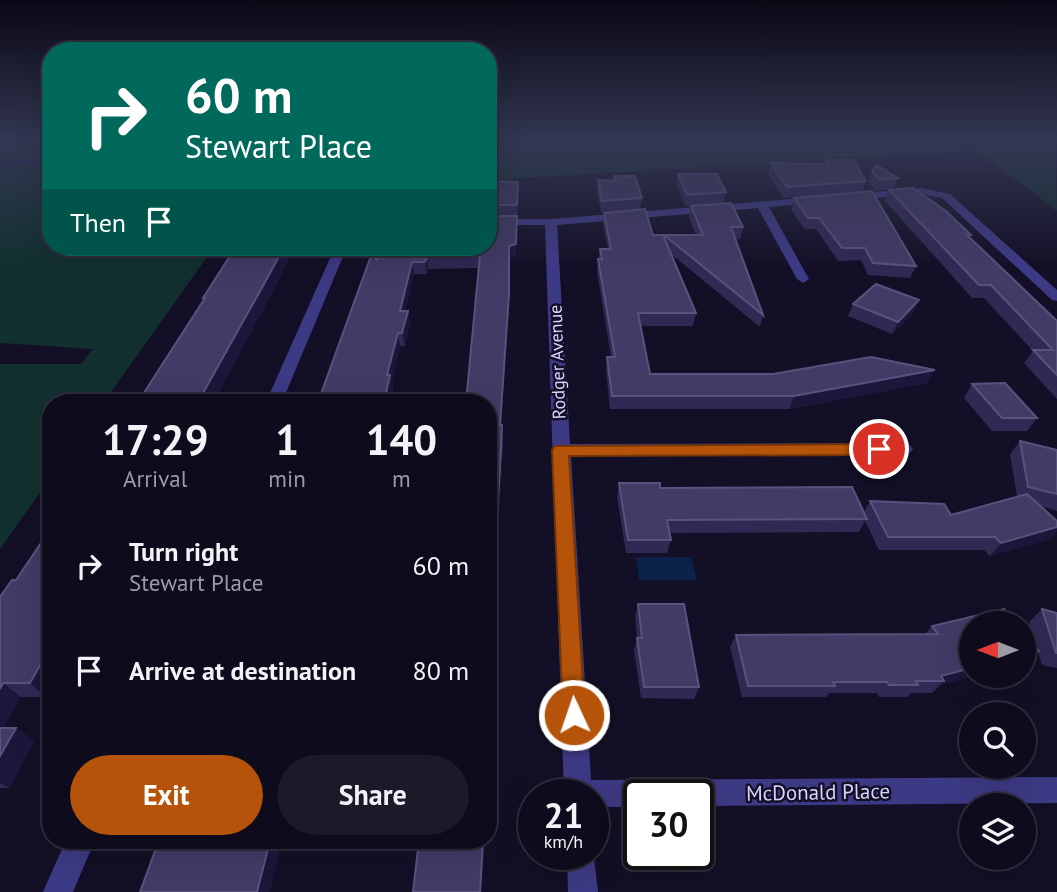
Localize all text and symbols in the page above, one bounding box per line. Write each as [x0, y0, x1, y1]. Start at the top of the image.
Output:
text: 60 m [185, 63, 292, 127]
icon: right [70, 70, 161, 161]
text: Stewart Place [185, 125, 372, 167]
icon: arrive [140, 203, 178, 241]
text: Then [70, 206, 126, 239]
street label: Rodger Avenue [544, 304, 570, 420]
text: 17:29 [102, 412, 208, 467]
text: 1 [275, 412, 299, 467]
text: 140 [366, 412, 437, 467]
pin [849, 419, 909, 479]
icon: arrive [860, 430, 898, 468]
text: Arrival [123, 464, 187, 493]
text: min [268, 464, 306, 493]
text: m [392, 464, 411, 493]
text: Turn right [129, 535, 238, 568]
icon: right [70, 547, 108, 585]
text: 60 m [413, 549, 469, 582]
text: Stewart Place [129, 568, 263, 597]
north arrow [959, 611, 1036, 688]
map controls [959, 611, 1036, 870]
icon: arrive [70, 652, 108, 690]
text: Arrive at destination [129, 654, 356, 687]
text: 80 m [413, 654, 469, 687]
position arrow [537, 678, 611, 752]
button: search [959, 702, 1036, 779]
button: Exit [70, 755, 263, 835]
button: Share [277, 755, 469, 835]
street label: McDonald Place [746, 777, 890, 807]
speed limit sign: 30 [623, 779, 714, 870]
text: 21 [544, 792, 583, 838]
button: layers [959, 793, 1036, 870]
text: km/h [544, 830, 583, 853]

